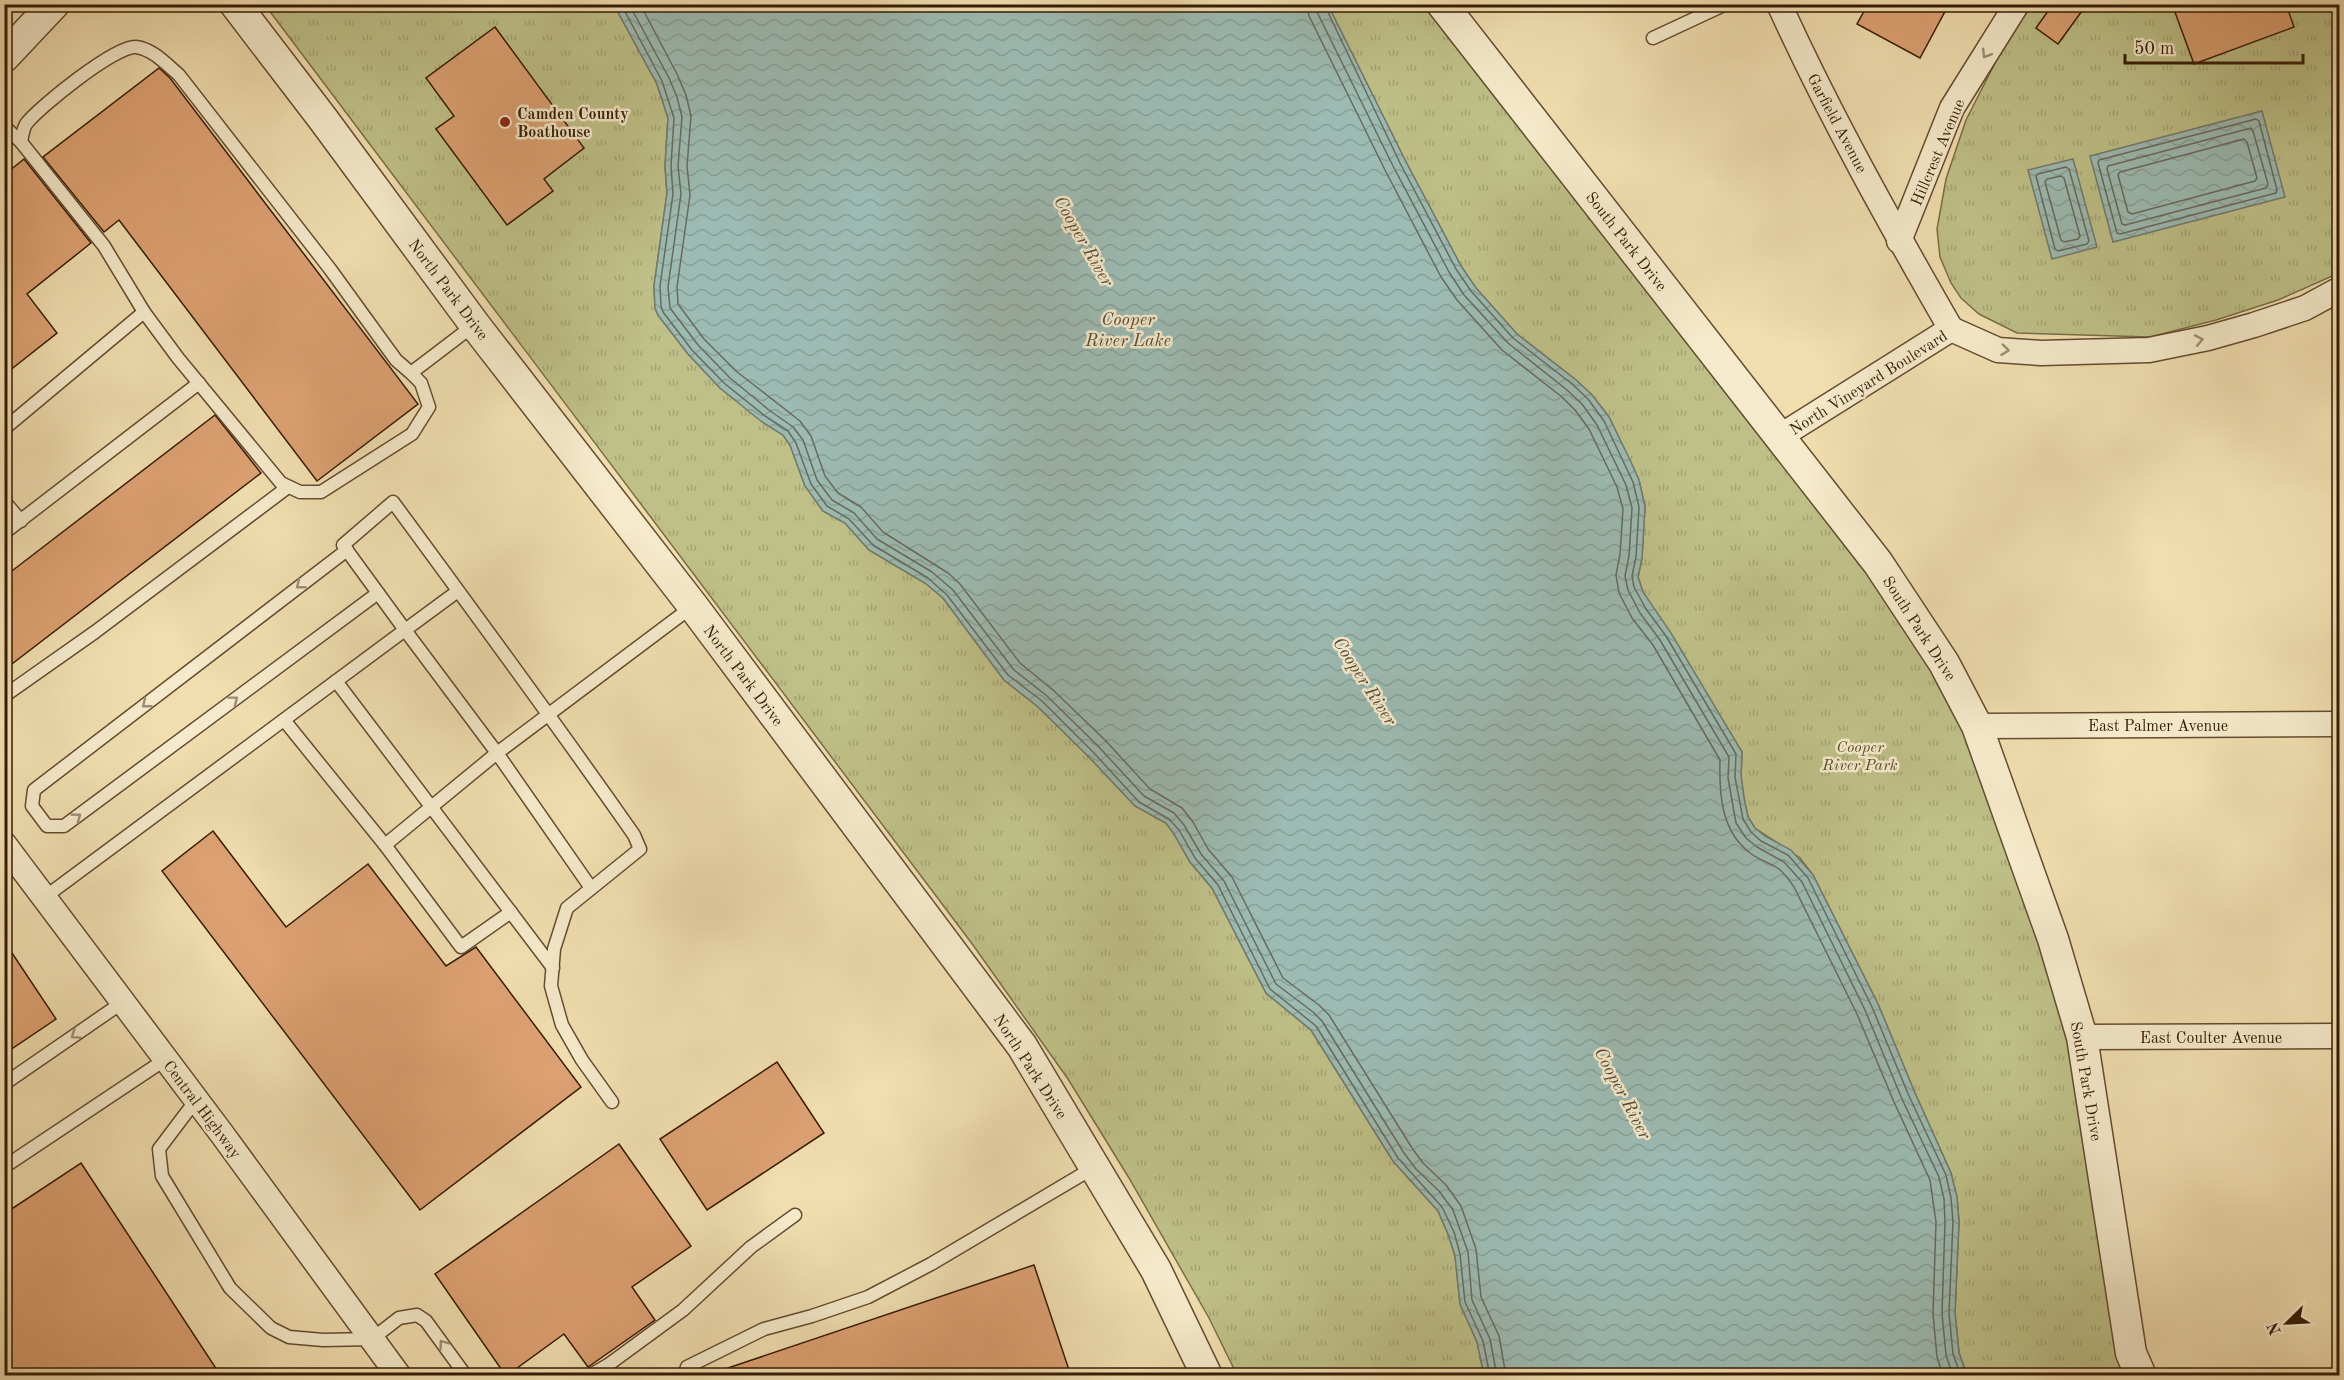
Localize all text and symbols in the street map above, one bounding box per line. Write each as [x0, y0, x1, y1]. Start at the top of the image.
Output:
scale bar [2125, 27, 2304, 65]
text: 50 m [2134, 40, 2174, 58]
one-way arrow [1982, 47, 1993, 58]
street label: Garfield Avenue [1803, 72, 1869, 176]
street label: Hillcrest Avenue [1909, 97, 1969, 209]
place label: Camden County Boathouse [517, 107, 629, 141]
marker: Camden County Boathouse [498, 115, 512, 129]
street label: South Park Drive [1582, 190, 1669, 295]
water label: Cooper River [1050, 193, 1117, 291]
street label: North Park Drive [404, 237, 490, 344]
water label: Cooper River Lake [1084, 311, 1171, 350]
street label: North Vineyard Boulevard [1787, 328, 1951, 439]
one-way arrow [2193, 334, 2203, 347]
one-way arrow [2000, 343, 2010, 355]
street label: South Park Drive [1879, 574, 1958, 684]
one-way arrow [296, 578, 307, 589]
street label: North Park Drive [699, 623, 785, 730]
water label: Cooper River [1329, 634, 1400, 730]
one-way arrow [141, 697, 152, 708]
one-way arrow [227, 697, 238, 708]
street label: East Palmer Avenue [2088, 719, 2228, 735]
park label: Cooper River Park [1821, 740, 1898, 774]
one-way arrow [71, 813, 82, 824]
street label: North Park Drive [990, 1012, 1069, 1122]
street label: South Park Drive [2067, 1020, 2103, 1142]
one-way arrow [71, 1028, 82, 1039]
street label: East Coulter Avenue [2140, 1031, 2282, 1047]
water label: Cooper River [1590, 1045, 1654, 1143]
street label: Central Highway [160, 1058, 244, 1163]
north arrow [2257, 1293, 2317, 1353]
text: N [2265, 1319, 2285, 1337]
one-way arrow [439, 1339, 450, 1350]

